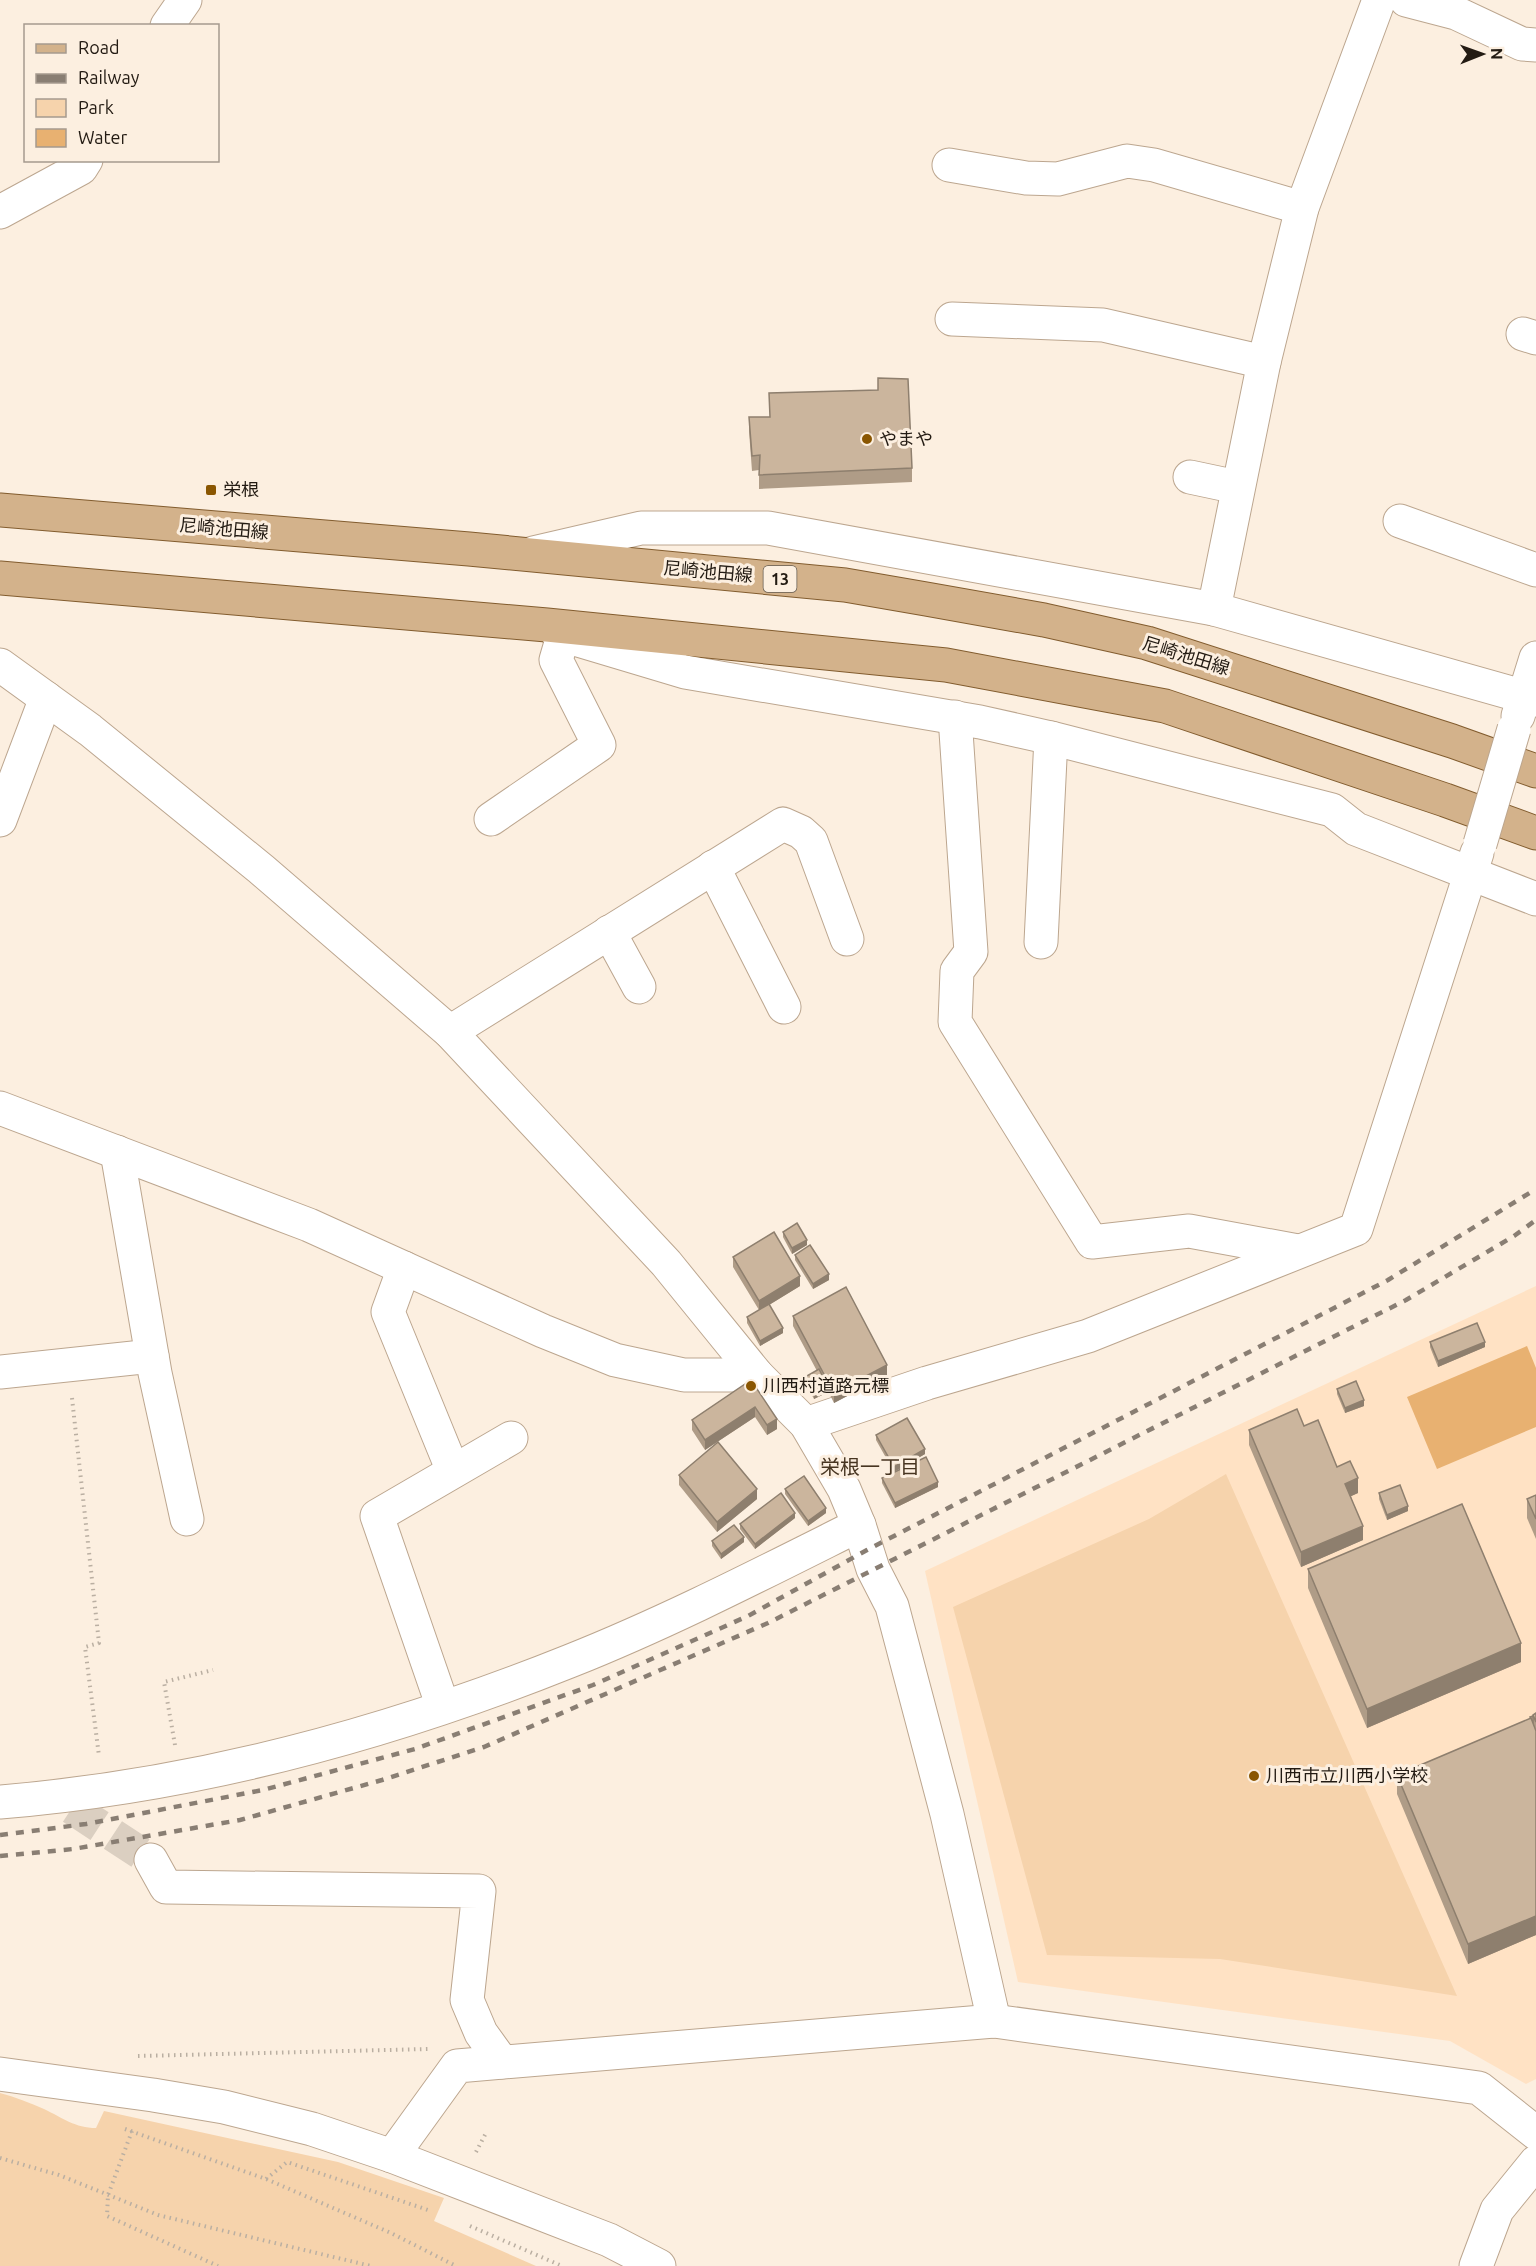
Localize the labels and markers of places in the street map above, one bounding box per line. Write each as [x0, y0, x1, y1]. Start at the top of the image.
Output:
place label: やまや [879, 428, 933, 448]
marker: やまや [860, 432, 874, 446]
place label: 栄根 [223, 479, 259, 499]
marker: 栄根 [204, 483, 218, 497]
place label: 川西村道路元標 [763, 1375, 889, 1395]
marker: 川西村道路元標 [744, 1379, 758, 1393]
place label: 川西市立川西小学校 [1266, 1765, 1428, 1785]
marker: 川西市立川西小学校 [1247, 1769, 1261, 1783]

